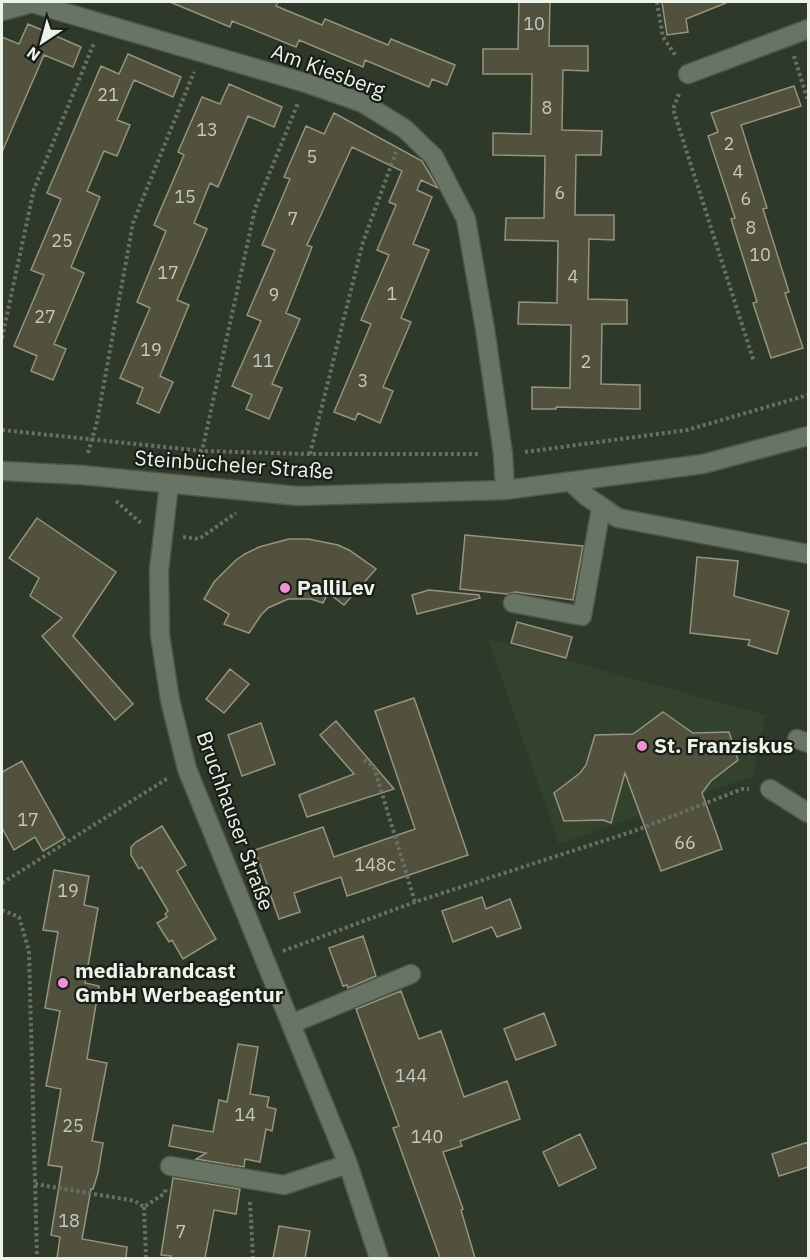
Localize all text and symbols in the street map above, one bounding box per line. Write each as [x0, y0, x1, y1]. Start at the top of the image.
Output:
north arrow [12, 12, 72, 72]
house number: 10 [523, 12, 545, 35]
street label: Am Kiesberg [268, 37, 389, 104]
text: N [23, 43, 44, 66]
house number: 21 [97, 83, 119, 106]
house number: 8 [542, 96, 552, 119]
house number: 13 [196, 118, 218, 141]
house number: 2 [724, 132, 734, 155]
house number: 5 [307, 145, 317, 168]
house number: 4 [733, 160, 744, 183]
house number: 6 [555, 181, 565, 204]
house number: 15 [174, 185, 196, 208]
house number: 6 [741, 187, 751, 210]
house number: 7 [288, 207, 298, 230]
house number: 8 [746, 216, 756, 239]
house number: 25 [51, 229, 73, 252]
house number: 10 [749, 243, 771, 266]
house number: 17 [157, 261, 179, 284]
house number: 4 [568, 265, 579, 288]
house number: 1 [387, 282, 397, 305]
house number: 9 [269, 283, 279, 306]
house number: 27 [34, 305, 56, 328]
house number: 19 [140, 338, 162, 361]
house number: 11 [252, 349, 274, 372]
house number: 2 [581, 350, 591, 373]
house number: 3 [358, 369, 368, 392]
street label: Steinbücheler Straße [134, 443, 335, 485]
place label: PalliLev [297, 573, 375, 601]
marker: PalliLev [278, 581, 292, 595]
street label: Bruchhauser Straße [191, 727, 281, 914]
place label: St. Franziskus [654, 731, 793, 759]
marker: St. Franziskus [635, 739, 649, 753]
house number: 17 [17, 808, 39, 831]
house number: 66 [674, 831, 696, 854]
house number: 148c [354, 853, 396, 876]
house number: 19 [57, 879, 79, 902]
place label: mediabrandcast GmbH Werbeagentur [75, 956, 284, 1008]
marker: mediabrandcast GmbH Werbeagentur [56, 976, 70, 990]
house number: 144 [395, 1064, 427, 1087]
house number: 14 [234, 1103, 256, 1126]
house number: 25 [62, 1114, 84, 1137]
house number: 140 [411, 1125, 443, 1148]
house number: 18 [58, 1209, 80, 1232]
house number: 7 [176, 1220, 186, 1243]

